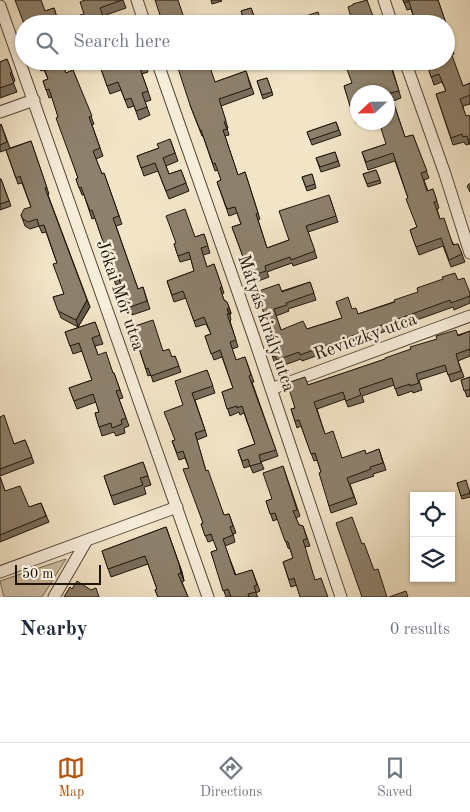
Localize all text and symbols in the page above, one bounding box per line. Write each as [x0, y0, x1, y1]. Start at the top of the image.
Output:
search box [15, 15, 455, 70]
icon: search [33, 29, 61, 57]
text: Search here [73, 33, 170, 52]
north arrow [350, 85, 395, 130]
street label: Jókai Mór utca [93, 238, 147, 353]
street label: Mátyás király utca [234, 253, 298, 394]
street label: Reviczky utca [312, 310, 419, 364]
map controls [410, 492, 455, 582]
button: locate [410, 492, 455, 537]
button: layers [410, 537, 455, 582]
scale bar [15, 562, 101, 585]
text: 50 m [22, 567, 53, 581]
text: Nearby [20, 619, 88, 640]
text: 0 results [390, 622, 450, 638]
tab: Map [57, 754, 85, 801]
tab: Directions [200, 754, 262, 801]
tab: Saved [377, 754, 413, 801]

